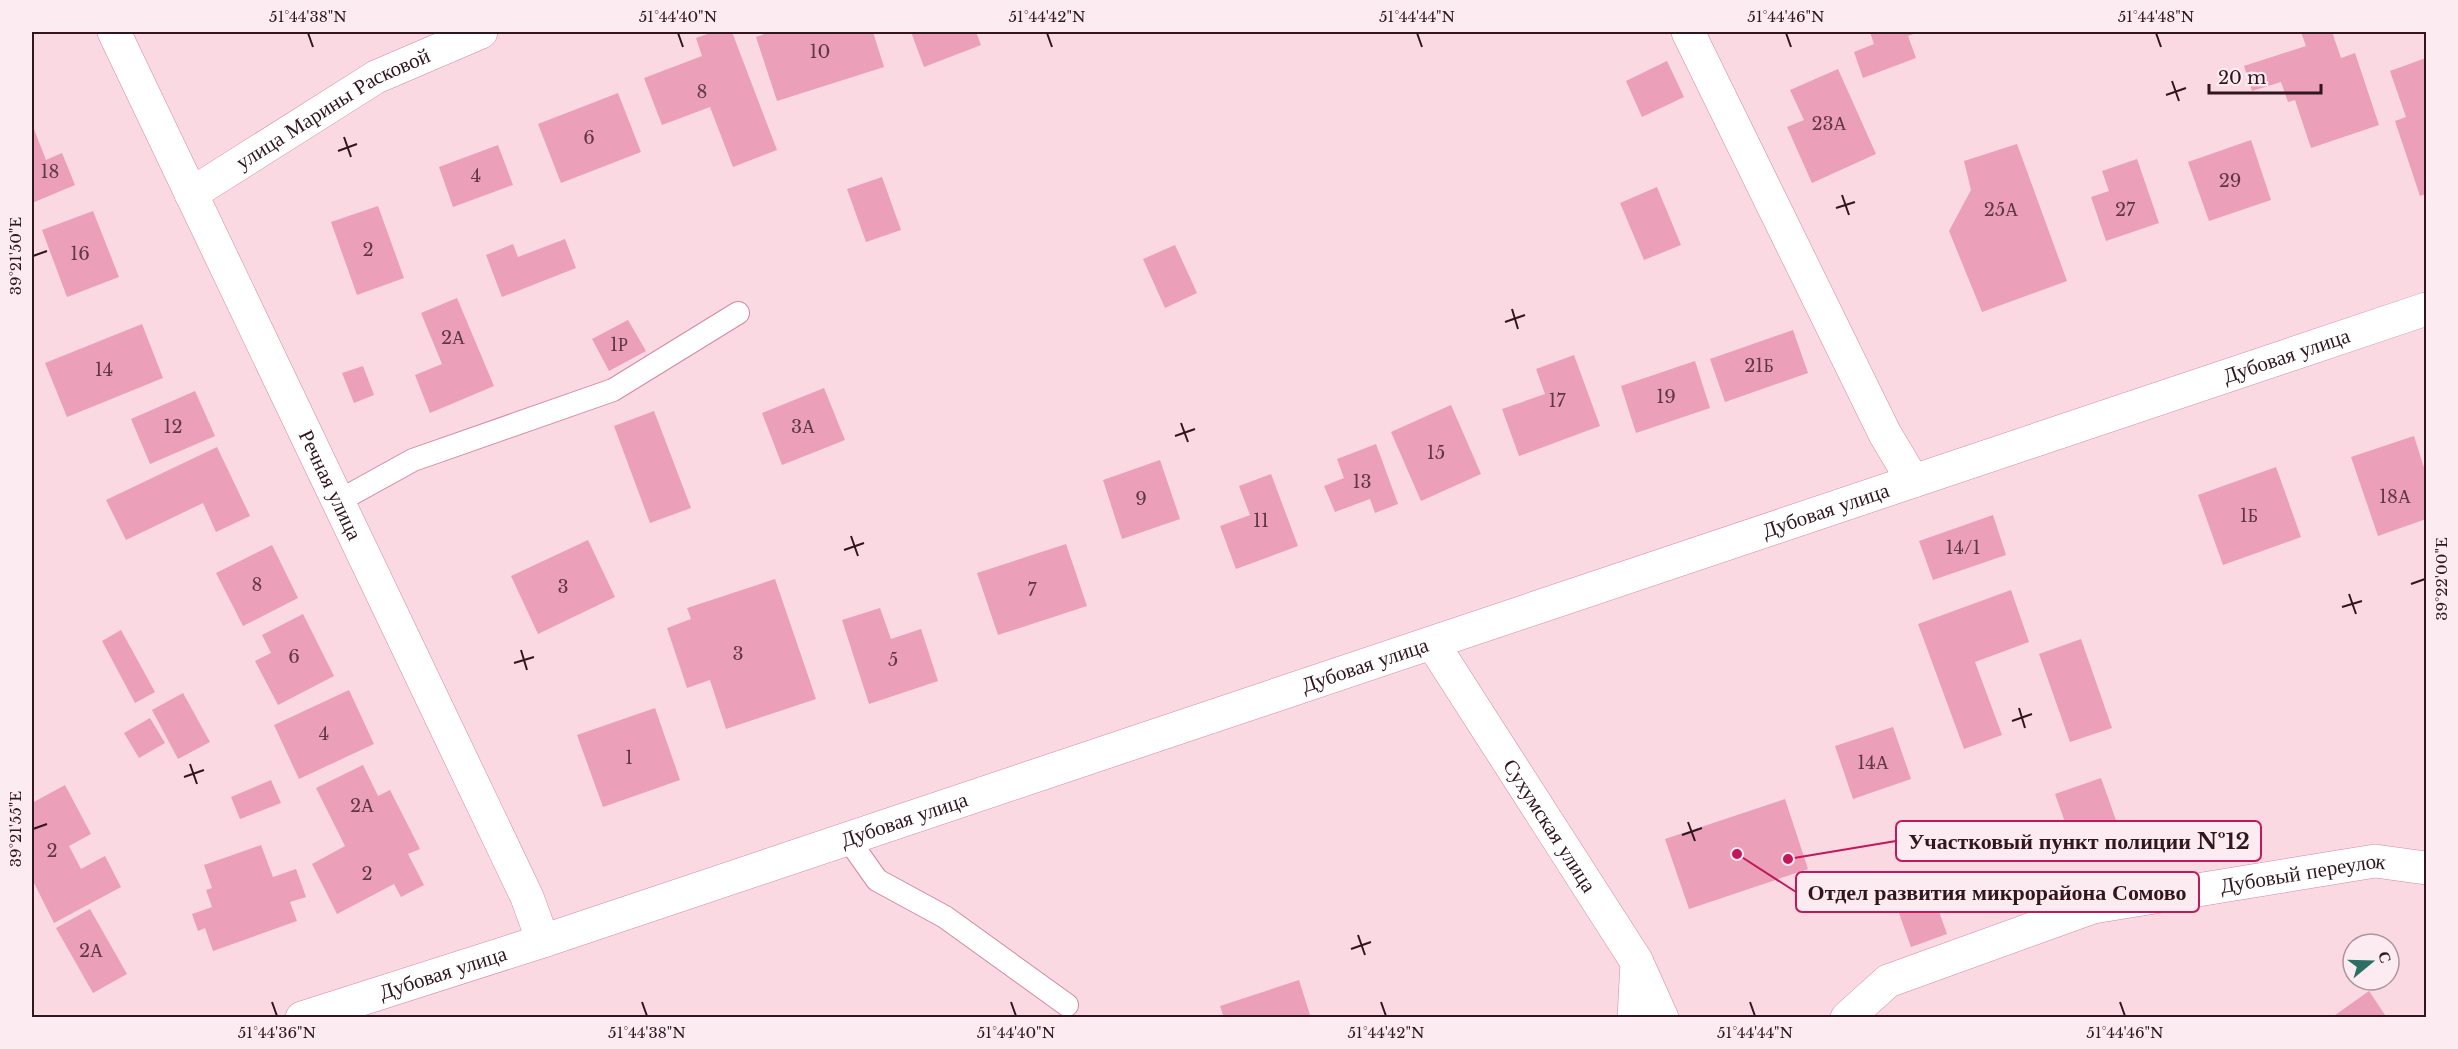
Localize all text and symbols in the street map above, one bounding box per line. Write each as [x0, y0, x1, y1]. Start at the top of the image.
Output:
text: 51°44'38"N [269, 7, 347, 26]
text: 51°44'40"N [639, 7, 717, 26]
text: 51°44'42"N [1009, 7, 1085, 26]
text: 51°44'44"N [1379, 7, 1455, 26]
text: 51°44'46"N [1747, 7, 1825, 26]
text: 51°44'48"N [2118, 7, 2194, 26]
house number: 10 [810, 41, 830, 63]
street label: улица Марины Расковой [231, 42, 434, 175]
scale bar [2209, 57, 2322, 95]
text: 20 m [2218, 67, 2266, 89]
house number: 8 [697, 81, 707, 103]
house number: 23А [1811, 113, 1847, 135]
house number: 6 [583, 127, 595, 149]
house number: 18 [41, 161, 59, 183]
house number: 4 [471, 165, 481, 187]
house number: 29 [2219, 170, 2241, 192]
house number: 25А [1984, 199, 2018, 221]
house number: 27 [2115, 199, 2136, 221]
text: 39°21'50"E [6, 217, 25, 295]
house number: 2 [362, 239, 374, 261]
house number: 16 [70, 243, 90, 265]
street label: Дубовая улица [2220, 322, 2354, 389]
house number: 2А [441, 327, 465, 349]
house number: 1Р [610, 334, 628, 356]
house number: 21Б [1744, 355, 1774, 377]
house number: 14 [95, 359, 113, 381]
house number: 19 [1656, 386, 1676, 408]
house number: 17 [1548, 390, 1566, 412]
house number: 12 [163, 416, 183, 438]
house number: 3А [791, 416, 815, 438]
street label: Речная улица [293, 426, 368, 545]
house number: 15 [1427, 442, 1445, 464]
house number: 13 [1352, 471, 1372, 493]
street label: Дубовая улица [1759, 477, 1893, 544]
house number: 18А [2379, 486, 2411, 508]
house number: 9 [1135, 488, 1147, 510]
house number: 1Б [2240, 505, 2258, 527]
house number: 11 [1253, 510, 1269, 532]
house number: 14/1 [1946, 537, 1980, 559]
text: 39°22'00"E [2432, 537, 2451, 621]
house number: 8 [252, 574, 262, 596]
house number: 3 [557, 576, 569, 598]
house number: 7 [1027, 579, 1037, 601]
street label: Дубовая улица [1298, 632, 1432, 699]
house number: 3 [732, 643, 744, 665]
house number: 6 [288, 646, 300, 668]
house number: 5 [888, 649, 898, 671]
house number: 4 [319, 723, 329, 745]
house number: 1 [625, 747, 633, 769]
house number: 14А [1857, 752, 1889, 774]
street label: Сухумская улица [1497, 754, 1602, 898]
street label: Дубовая улица [837, 786, 972, 853]
text: 39°21'55"E [6, 791, 25, 867]
house number: 2А [350, 795, 374, 817]
callout: Участковый пункт полиции №12 [1896, 821, 2261, 861]
text: Участковый пункт полиции №12 [1908, 828, 2250, 855]
house number: 2 [46, 840, 58, 862]
street label: Дубовый переулок [2218, 848, 2388, 899]
house number: 2 [361, 863, 373, 885]
callout: Отдел развития микрорайона Сомово [1796, 872, 2199, 912]
text: Отдел развития микрорайона Сомово [1808, 879, 2186, 906]
north arrow [2341, 932, 2401, 992]
house number: 2А [79, 940, 103, 962]
street label: Дубовая улица [376, 940, 511, 1005]
text: С [2374, 948, 2397, 966]
text: 51°44'36"N [238, 1023, 316, 1042]
text: 51°44'38"N [608, 1023, 686, 1042]
text: 51°44'40"N [977, 1023, 1055, 1042]
text: 51°44'42"N [1348, 1023, 1424, 1042]
text: 51°44'44"N [1717, 1023, 1793, 1042]
text: 51°44'46"N [2086, 1023, 2164, 1042]

